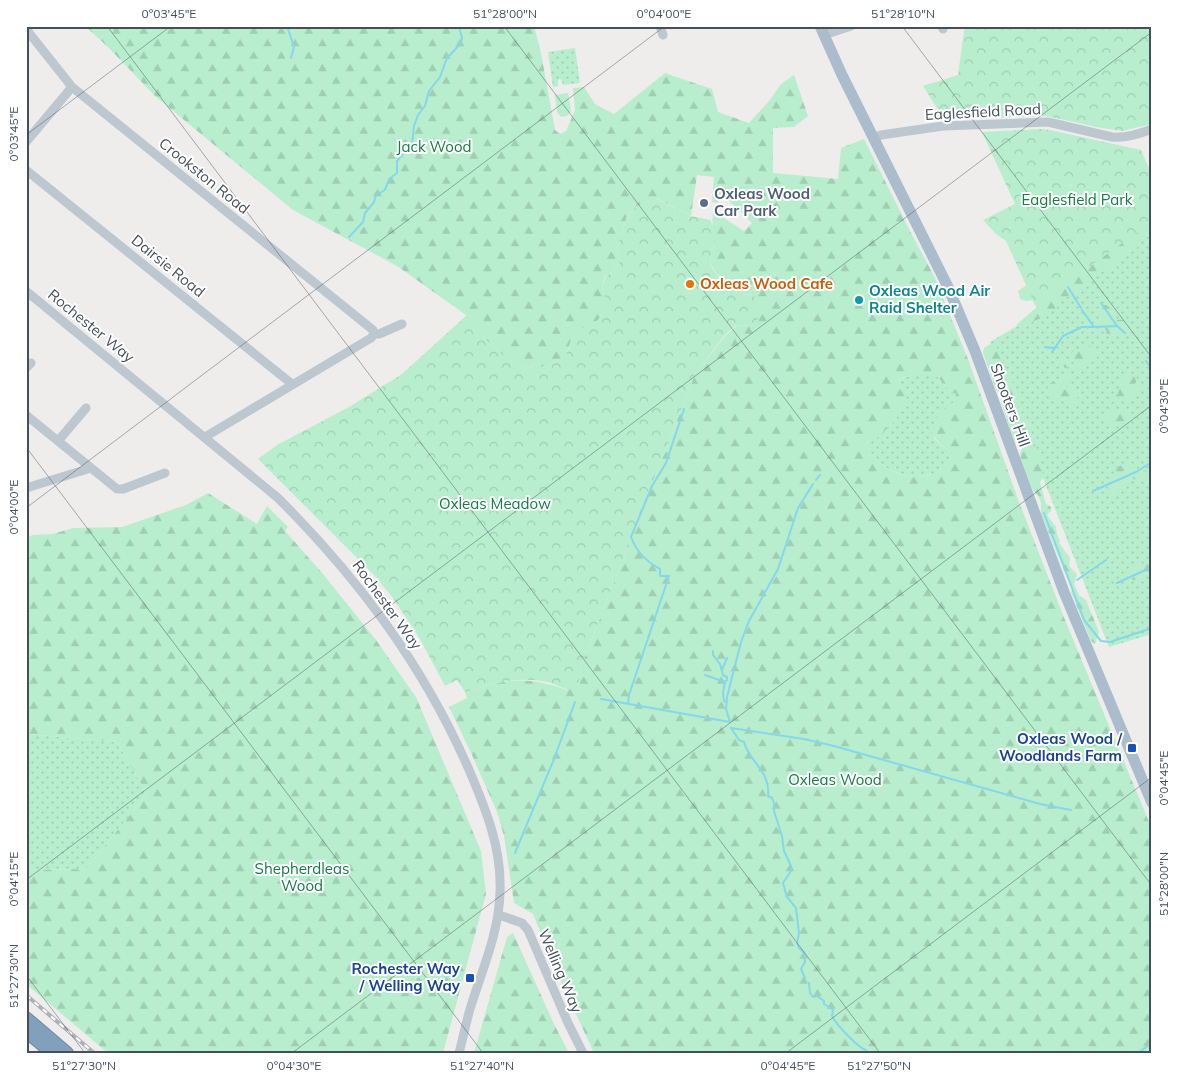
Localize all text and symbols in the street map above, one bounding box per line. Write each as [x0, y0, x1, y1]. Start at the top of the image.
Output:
text: 0°03'45"E [142, 6, 196, 21]
text: 51°28'00"N [473, 6, 537, 21]
text: 0°04'00"E [637, 6, 691, 21]
text: 51°28'10"N [871, 6, 935, 21]
street label: Eaglesfield Road [925, 99, 1041, 124]
text: 0°03'45"E [6, 107, 21, 161]
street label: Crookston Road [155, 133, 253, 218]
park label: Jack Wood [397, 137, 471, 156]
place label: Oxleas Wood Car Park [714, 184, 810, 220]
park label: Eaglesfield Park [1022, 190, 1133, 209]
marker: Oxleas Wood Car Park [698, 197, 710, 209]
street label: Dairsie Road [128, 230, 209, 301]
place label: Oxleas Wood Cafe [700, 274, 833, 293]
marker: Oxleas Wood Cafe [684, 278, 696, 290]
place label: Oxleas Wood Air Raid Shelter [869, 281, 990, 317]
street label: Rochester Way [44, 285, 138, 366]
marker: Oxleas Wood Air Raid Shelter [853, 294, 865, 306]
street label: Shooters Hill [987, 360, 1034, 449]
text: 0°04'30"E [1156, 379, 1171, 433]
text: 0°04'00"E [6, 480, 21, 534]
park label: Oxleas Meadow [439, 494, 551, 513]
street label: Rochester Way [349, 556, 426, 653]
place label: Oxleas Wood / Woodlands Farm [999, 729, 1123, 765]
marker: Oxleas Wood / Woodlands Farm [1126, 742, 1138, 754]
text: 0°04'45"E [1156, 751, 1171, 805]
park label: Oxleas Wood [788, 770, 882, 789]
text: 0°04'15"E [6, 852, 21, 906]
text: 51°28'00"N [1156, 852, 1171, 916]
park label: Shepherdleas Wood [255, 859, 349, 895]
street label: Welling Way [534, 926, 587, 1016]
text: 51°27'30"N [6, 944, 21, 1008]
place label: Rochester Way / Welling Way [351, 959, 461, 995]
marker: Rochester Way / Welling Way [464, 972, 476, 984]
text: 51°27'30"N [52, 1058, 116, 1073]
text: 0°04'30"E [267, 1058, 321, 1073]
text: 51°27'40"N [450, 1058, 514, 1073]
text: 0°04'45"E [761, 1058, 815, 1073]
text: 51°27'50"N [847, 1058, 911, 1073]

